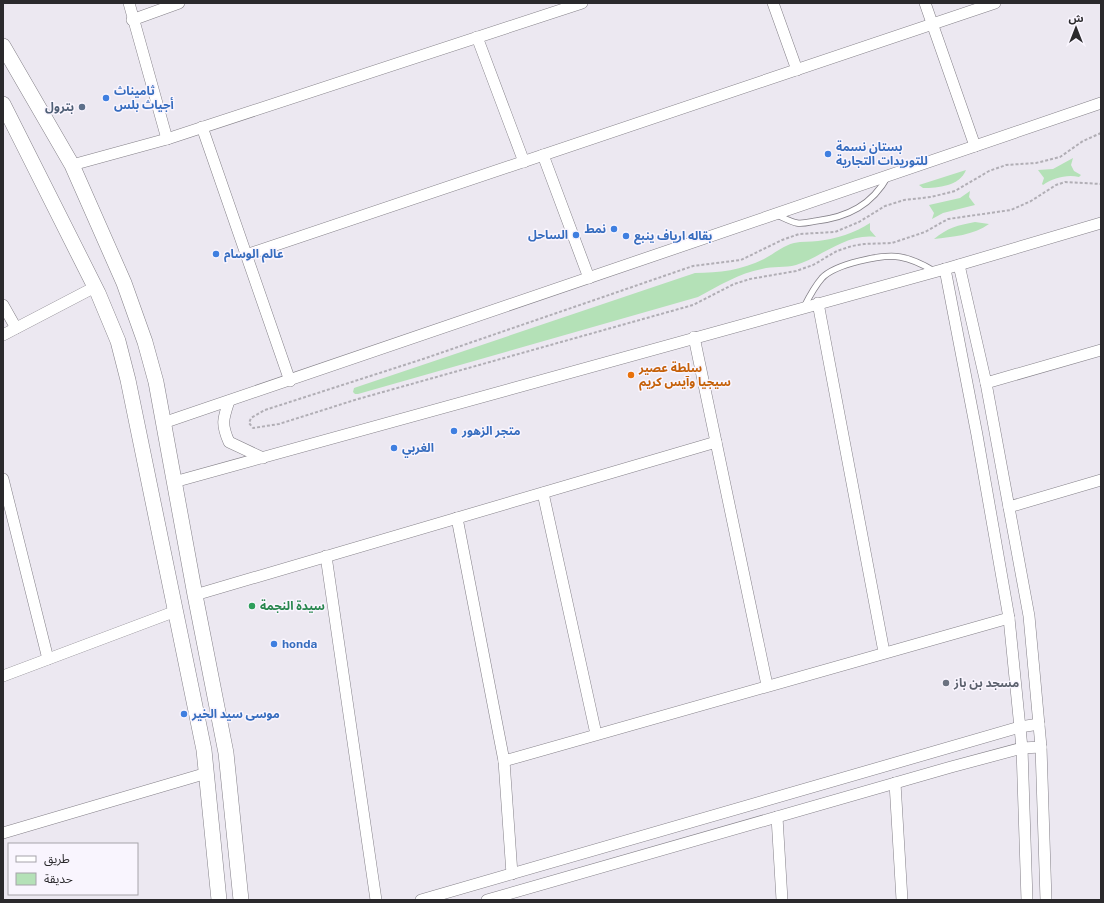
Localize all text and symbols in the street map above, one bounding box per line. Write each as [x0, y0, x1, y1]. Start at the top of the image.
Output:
north arrow [1056, 8, 1096, 48]
text: ش [1068, 12, 1084, 25]
place label: ثاميناث أجياث بلس [114, 84, 174, 112]
marker: ثاميناث أجياث بلس [101, 93, 111, 103]
place label: بترول [45, 100, 74, 114]
marker: بترول [77, 102, 87, 112]
place label: بستان نسمة للتوريدات التجارية [836, 140, 928, 168]
marker: بستان نسمة للتوريدات التجارية [823, 149, 833, 159]
place label: نمط [584, 222, 606, 236]
marker: نمط [609, 224, 619, 234]
place label: الساحل [528, 228, 568, 242]
place label: بقاله ارياف ينبع [634, 229, 712, 245]
marker: الساحل [571, 230, 581, 240]
marker: بقاله ارياف ينبع [621, 231, 631, 241]
place label: عالم الوسام [224, 247, 284, 263]
marker: عالم الوسام [211, 249, 221, 259]
place label: سلطة عصير سيجيا وآيس كريم [638, 361, 731, 391]
marker: سلطة عصير سيجيا وآيس كريم [626, 370, 636, 380]
place label: متجر الزهور [461, 424, 521, 438]
marker: متجر الزهور [449, 426, 459, 436]
place label: الغربي [402, 441, 434, 458]
marker: الغربي [389, 443, 399, 453]
place label: سيدة النجمة [260, 599, 325, 613]
marker: سيدة النجمة [247, 601, 257, 611]
place label: honda [282, 637, 317, 651]
marker: honda [269, 639, 279, 649]
place label: مسجد بن باز [953, 676, 1019, 690]
marker: مسجد بن باز [941, 678, 951, 688]
place label: موسى سيد الخير [191, 707, 280, 721]
marker: موسى سيد الخير [179, 709, 189, 719]
legend [8, 843, 138, 895]
text: طريق [44, 852, 70, 867]
text: حديقة [44, 872, 73, 886]

